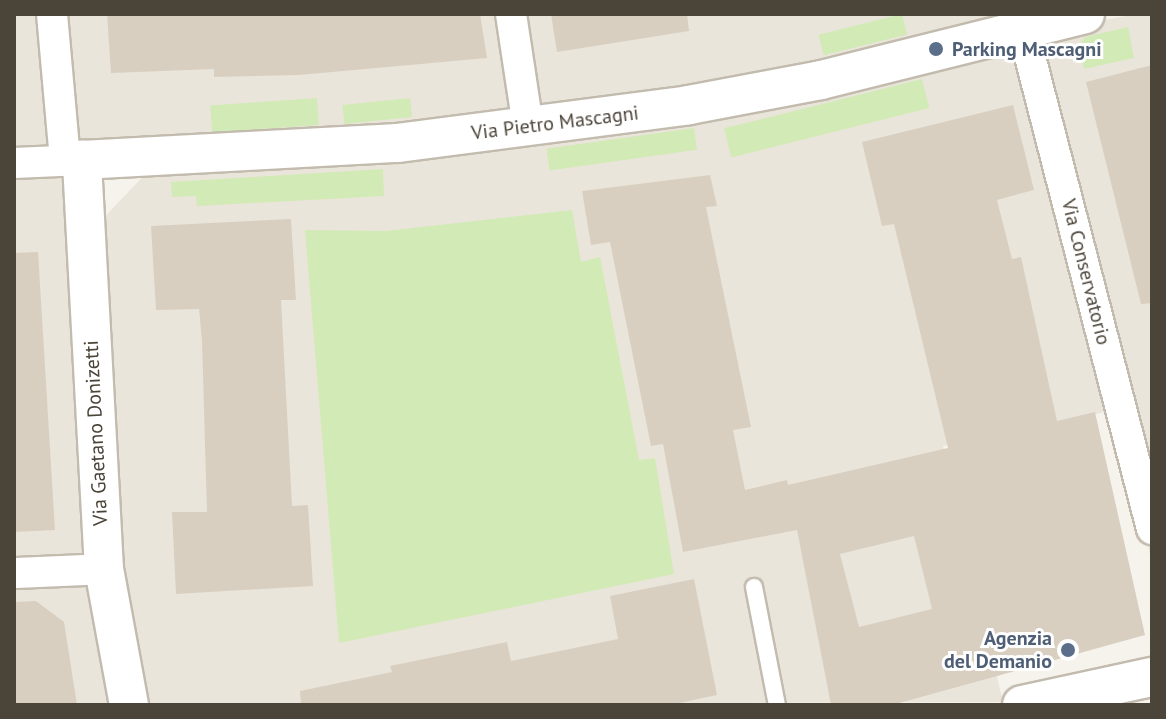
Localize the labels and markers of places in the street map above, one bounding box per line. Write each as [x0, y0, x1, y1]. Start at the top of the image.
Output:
place label: Parking Mascagni [952, 37, 1102, 61]
marker: Parking Mascagni [927, 40, 945, 58]
place label: Agenzia del Demanio [944, 626, 1052, 673]
marker: Agenzia del Demanio [1059, 641, 1077, 659]

